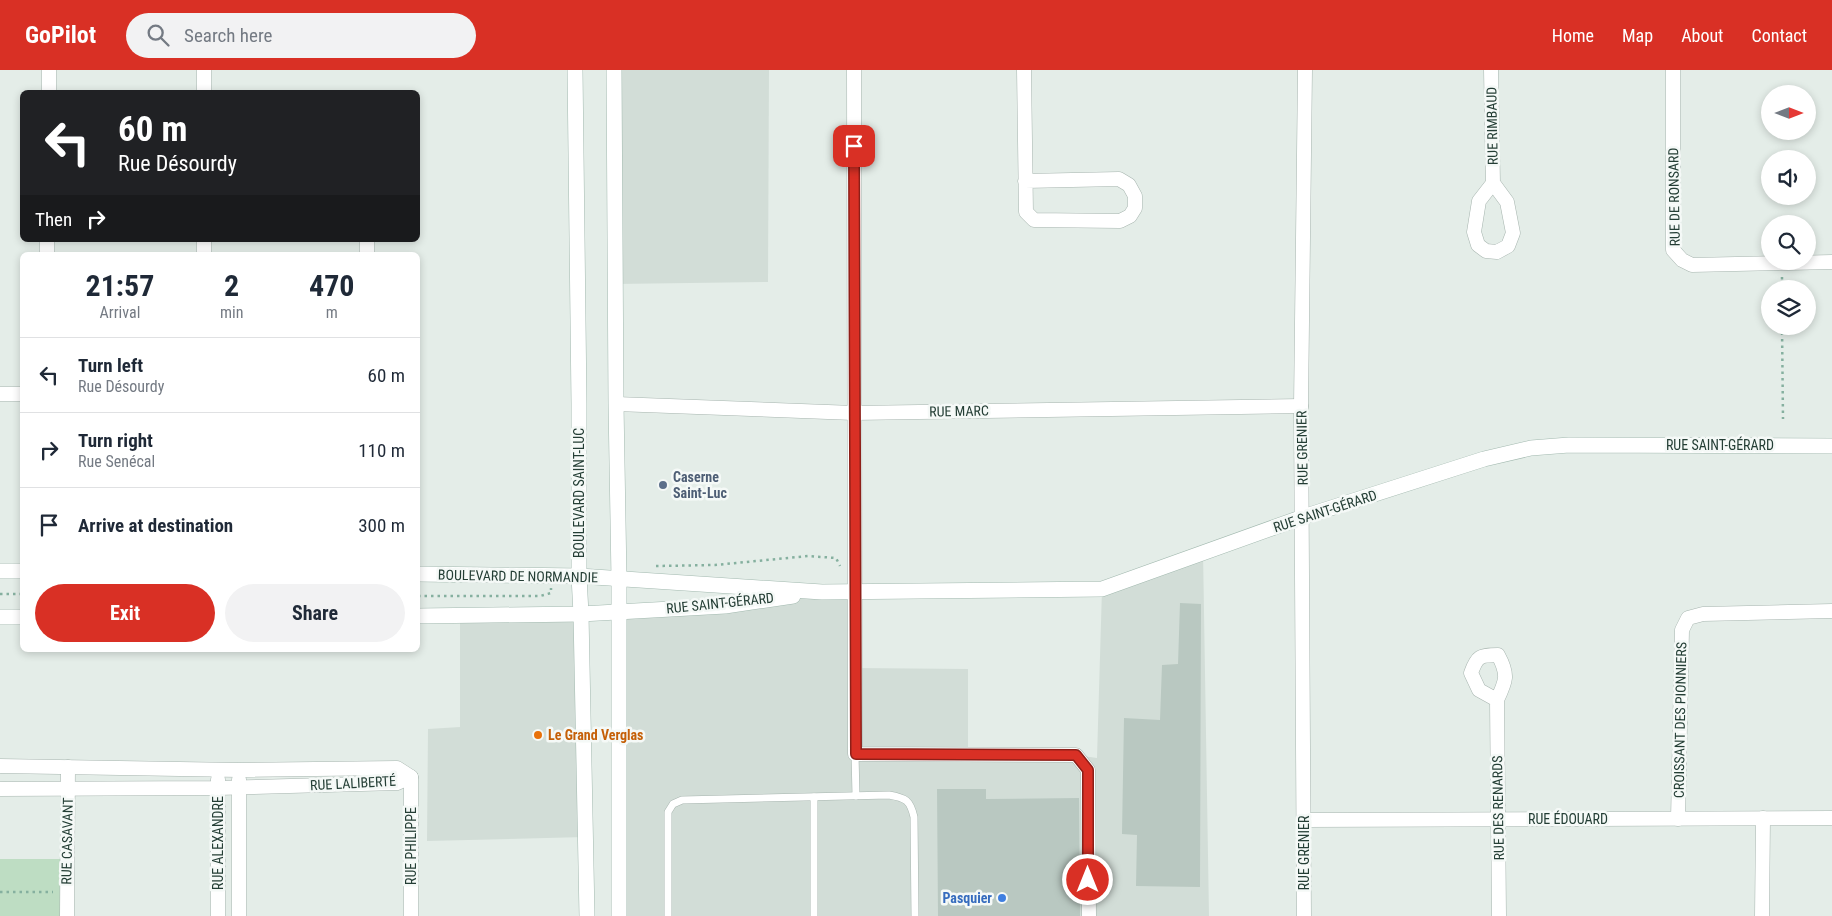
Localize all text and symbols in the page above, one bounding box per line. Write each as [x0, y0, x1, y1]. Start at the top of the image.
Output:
search box [126, 13, 476, 58]
text: GoPilot [25, 21, 96, 49]
icon: search [144, 21, 172, 49]
text: Search here [184, 24, 272, 47]
text: Home [1552, 25, 1594, 46]
text: Map [1622, 25, 1653, 46]
text: About [1681, 25, 1723, 46]
text: Contact [1751, 25, 1807, 46]
north arrow [1761, 85, 1816, 140]
map controls [1761, 85, 1816, 335]
street label: RUE RIMBAUD [1483, 87, 1501, 165]
text: 60 m [118, 109, 187, 150]
icon: left [35, 110, 100, 175]
pin [833, 125, 875, 167]
icon: arrive [840, 132, 868, 160]
street label: RUE DE RONSARD [1665, 147, 1683, 247]
button: sound [1761, 150, 1816, 205]
text: Rue Désourdy [118, 151, 237, 176]
icon: right [82, 205, 110, 233]
text: Then [35, 208, 72, 231]
button: search [1761, 215, 1816, 270]
text: 21:57 [86, 268, 154, 303]
text: 2 [224, 268, 239, 303]
text: 470 [309, 268, 354, 303]
button: layers [1761, 280, 1816, 335]
text: Arrival [100, 303, 140, 322]
text: min [220, 303, 243, 322]
text: m [326, 303, 338, 322]
text: Turn left [78, 354, 143, 377]
icon: left [35, 361, 63, 389]
text: 60 m [368, 364, 405, 387]
text: Rue Désourdy [78, 377, 164, 396]
street label: RUE MARC [929, 402, 989, 420]
street label: RUE GRENIER [1293, 410, 1311, 485]
street label: BOULEVARD SAINT-LUC [571, 428, 587, 558]
text: Turn right [78, 429, 153, 452]
icon: right [35, 436, 63, 464]
street label: RUE SAINT-GÉRARD [1666, 436, 1774, 453]
text: 110 m [358, 439, 405, 462]
text: Rue Senécal [78, 452, 155, 471]
place label: Caserne Saint-Luc [673, 469, 727, 501]
marker: Caserne Saint-Luc [657, 479, 669, 491]
street label: RUE SAINT-GÉRARD [1271, 486, 1379, 535]
icon: arrive [35, 511, 63, 539]
text: Arrive at destination [78, 514, 233, 537]
text: 300 m [358, 514, 405, 537]
street label: BOULEVARD DE NORMANDIE [438, 567, 598, 585]
button: Exit [35, 584, 215, 642]
button: Share [225, 584, 405, 642]
street label: RUE SAINT-GÉRARD [665, 588, 775, 617]
street label: CROISSANT DES PIONNIERS [1671, 642, 1689, 798]
place label: Le Grand Verglas [548, 727, 643, 743]
marker: Le Grand Verglas [532, 729, 544, 741]
street label: RUE DES RENARDS [1489, 755, 1507, 861]
street label: RUE LALIBERTÉ [309, 772, 397, 793]
street label: RUE ALEXANDRE [210, 796, 226, 890]
street label: RUE CASAVANT [58, 797, 76, 885]
street label: RUE PHILIPPE [403, 807, 419, 885]
street label: RUE ÉDOUARD [1528, 810, 1608, 827]
street label: RUE GRENIER [1296, 815, 1312, 890]
position arrow [1061, 853, 1113, 905]
place label: Pasquier [942, 890, 992, 906]
marker: Pasquier [996, 892, 1008, 904]

